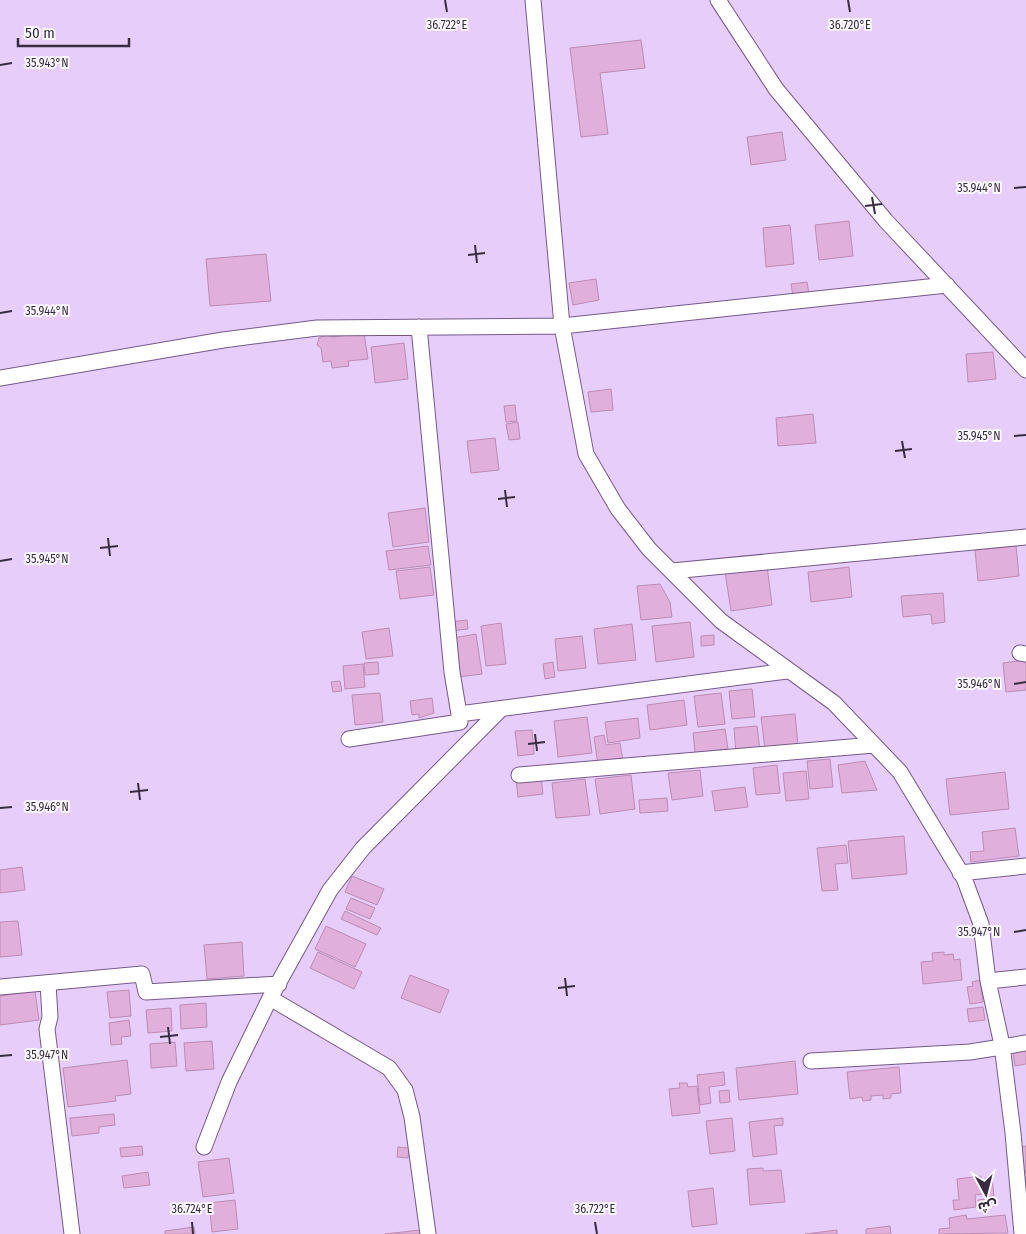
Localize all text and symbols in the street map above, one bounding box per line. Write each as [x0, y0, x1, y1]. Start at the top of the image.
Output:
scale bar [18, 15, 129, 47]
text: 36.722°E [427, 18, 468, 32]
text: 36.720°E [829, 18, 871, 32]
text: 50 m [25, 24, 55, 42]
text: 35.943°N [26, 56, 68, 70]
text: 35.944°N [957, 181, 1001, 195]
text: 35.944°N [25, 304, 69, 318]
text: 35.945°N [958, 429, 1000, 443]
text: 35.945°N [26, 552, 68, 566]
text: 35.946°N [957, 677, 1001, 691]
text: 35.946°N [25, 800, 69, 814]
text: 35.947°N [958, 925, 1000, 939]
text: 35.947°N [26, 1048, 68, 1062]
north arrow [961, 1169, 1011, 1219]
text: ش [977, 1197, 998, 1216]
text: 36.724°E [172, 1202, 213, 1216]
text: 36.722°E [575, 1202, 616, 1216]

